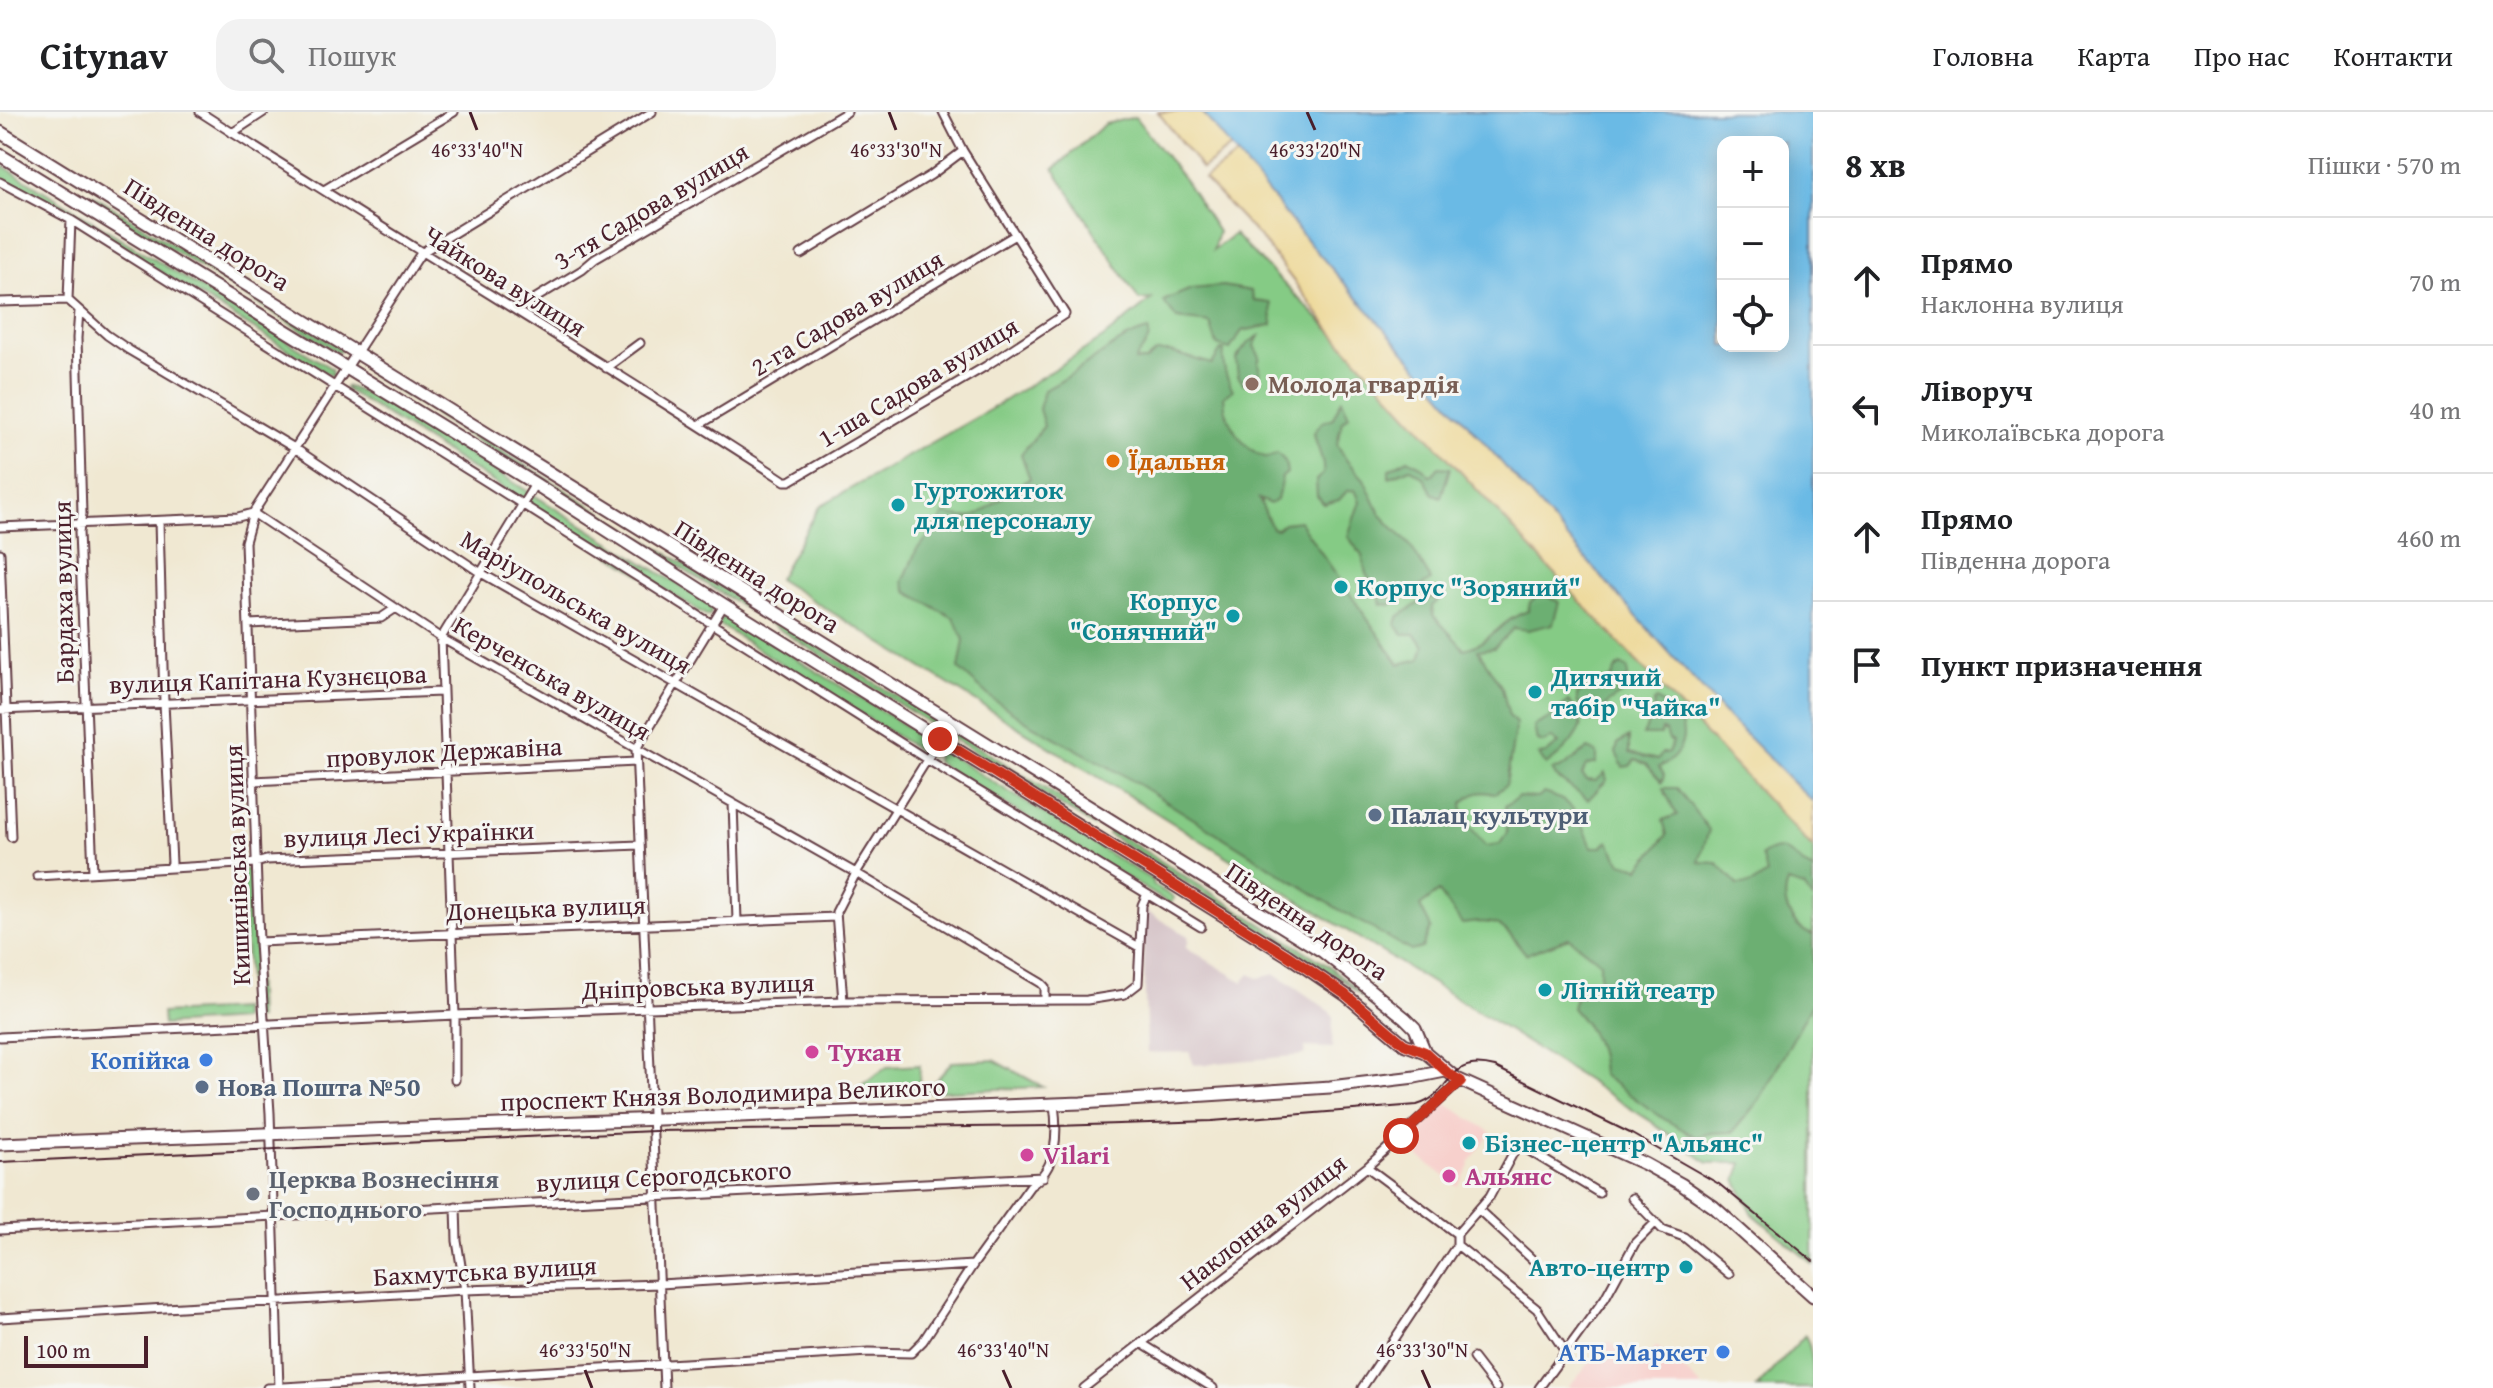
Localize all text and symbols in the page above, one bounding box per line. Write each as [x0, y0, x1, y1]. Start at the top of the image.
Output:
search box [216, 19, 776, 91]
text: Citynav [40, 27, 168, 83]
icon: search [244, 33, 288, 77]
text: Пошук [308, 33, 396, 77]
text: Головна [1933, 35, 2033, 76]
text: Карта [2077, 35, 2150, 76]
text: Про нас [2194, 35, 2290, 76]
text: Контакти [2334, 35, 2453, 76]
street label: 3-тя Садова вулиця [546, 132, 756, 279]
text: 46°33'40"N [431, 135, 523, 164]
text: 46°33'30"N [850, 135, 942, 164]
text: 46°33'20"N [1269, 135, 1361, 164]
map controls [1717, 136, 1789, 352]
button: + [1717, 136, 1789, 208]
text: 8 хв [1845, 140, 1906, 189]
text: Пішки · 570 m [2308, 145, 2461, 184]
street label: Південна дорога [117, 167, 298, 301]
button: − [1717, 208, 1789, 280]
street label: Чайкова вулиця [416, 215, 594, 346]
street label: 2-га Садова вулиця [743, 239, 951, 386]
text: Прямо [1921, 240, 2013, 284]
icon: ahead [1845, 259, 1889, 303]
text: 70 m [2409, 262, 2461, 301]
button: locate [1717, 280, 1789, 352]
text: Наклонна вулиця [1921, 284, 2124, 323]
street label: 1-ша Садова вулиця [810, 306, 1025, 457]
place label: Молода гвардія [1268, 364, 1459, 403]
text: Ліворуч [1921, 368, 2033, 412]
marker: Молода гвардія [1243, 375, 1261, 393]
icon: left [1845, 387, 1889, 431]
text: 40 m [2409, 390, 2461, 429]
text: Миколаївська дорога [1921, 412, 2165, 451]
place label: Їдальня [1128, 441, 1226, 480]
marker: Їдальня [1104, 452, 1122, 470]
place label: Гуртожиток для персоналу [914, 470, 1092, 539]
marker: Гуртожиток для персоналу [889, 496, 907, 514]
text: Прямо [1921, 496, 2013, 540]
street label: Бардаха вулиця [41, 500, 84, 684]
street label: Південна дорога [667, 509, 848, 643]
icon: ahead [1845, 515, 1889, 559]
text: 460 m [2396, 518, 2461, 557]
street label: Маріупольська вулиця [453, 519, 699, 684]
text: Південна дорога [1921, 540, 2110, 579]
place label: Корпус "Зоряний" [1357, 567, 1581, 606]
marker: Корпус "Зоряний" [1332, 578, 1350, 596]
place label: Корпус "Сонячний" [1070, 581, 1217, 650]
street label: Керченська вулиця [446, 605, 658, 750]
marker: Корпус "Сонячний" [1224, 607, 1242, 625]
icon: arrive [1845, 643, 1889, 687]
text: Пункт призначення [1921, 643, 2202, 687]
street label: вулиця Капітана Кузнєцова [108, 653, 428, 704]
place label: Дитячий табір "Чайка" [1550, 657, 1721, 726]
marker: Дитячий табір "Чайка" [1526, 683, 1544, 701]
route end [922, 721, 958, 757]
street label: провулок Державіна [325, 726, 564, 777]
street label: Кишинівська вулиця [213, 744, 260, 986]
place label: Палац культури [1391, 795, 1589, 834]
marker: Палац культури [1366, 806, 1384, 824]
street label: вулиця Лесі Українки [283, 810, 535, 857]
street label: Південна дорога [1218, 851, 1397, 990]
street label: Донецька вулиця [445, 885, 646, 931]
street label: Дніпровська вулиця [580, 962, 815, 1009]
place label: Літній театр [1561, 970, 1715, 1009]
marker: Літній театр [1536, 981, 1554, 999]
place label: Тукан [828, 1032, 901, 1071]
place label: Копійка [91, 1040, 191, 1079]
marker: Тукан [803, 1043, 821, 1061]
marker: Копійка [197, 1051, 215, 1069]
street label: проспект Князя Володимира Великого [500, 1066, 946, 1121]
place label: Нова Пошта №50 [218, 1067, 421, 1106]
marker: Нова Пошта №50 [193, 1078, 211, 1096]
route start [1383, 1118, 1419, 1154]
place label: Бізнес-центр "Альянс" [1485, 1123, 1763, 1162]
marker: Бізнес-центр "Альянс" [1460, 1134, 1478, 1152]
place label: Vilari [1043, 1135, 1110, 1174]
street label: Наклонна вулиця [1171, 1144, 1355, 1299]
marker: Vilari [1018, 1146, 1036, 1164]
street label: вулиця Сєрогодського [535, 1149, 793, 1202]
place label: Альянс [1465, 1156, 1552, 1195]
place label: Церква Вознесіння Господнього [269, 1159, 499, 1228]
marker: Альянс [1440, 1167, 1458, 1185]
marker: Церква Вознесіння Господнього [244, 1185, 262, 1203]
street label: Бахмутська вулиця [372, 1245, 598, 1296]
place label: Авто-центр [1529, 1247, 1670, 1286]
marker: Авто-центр [1677, 1258, 1695, 1276]
scale bar [24, 1332, 148, 1368]
place label: АТБ-Маркет [1558, 1332, 1707, 1371]
text: 100 m [36, 1334, 91, 1366]
text: 46°33'50"N [539, 1335, 631, 1364]
text: 46°33'40"N [957, 1335, 1049, 1364]
text: 46°33'30"N [1376, 1335, 1468, 1364]
marker: АТБ-Маркет [1714, 1343, 1732, 1361]

